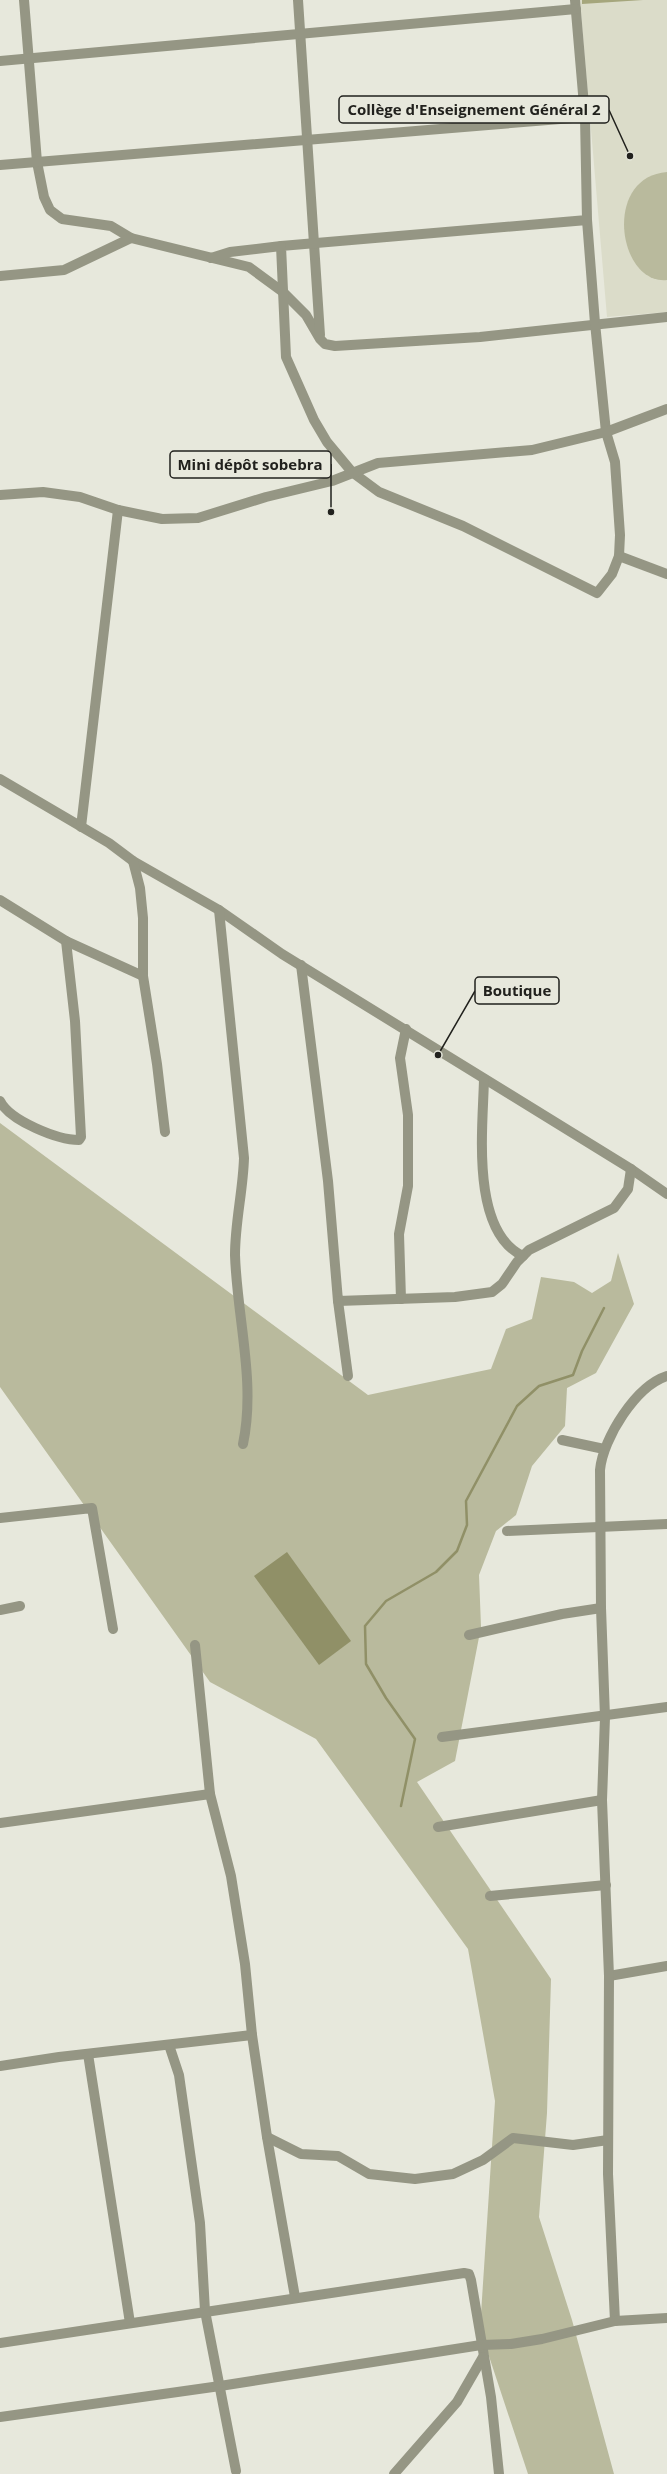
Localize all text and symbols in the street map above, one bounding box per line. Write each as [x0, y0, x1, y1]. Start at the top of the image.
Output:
callout: Collège d'Enseignement Général 2 [339, 96, 609, 123]
text: Collège d'Enseignement Général 2 [347, 99, 601, 119]
callout: Mini dépôt sobebra [170, 451, 331, 478]
text: Mini dépôt sobebra [177, 454, 323, 474]
callout: Boutique [475, 977, 559, 1004]
text: Boutique [483, 980, 551, 1000]

